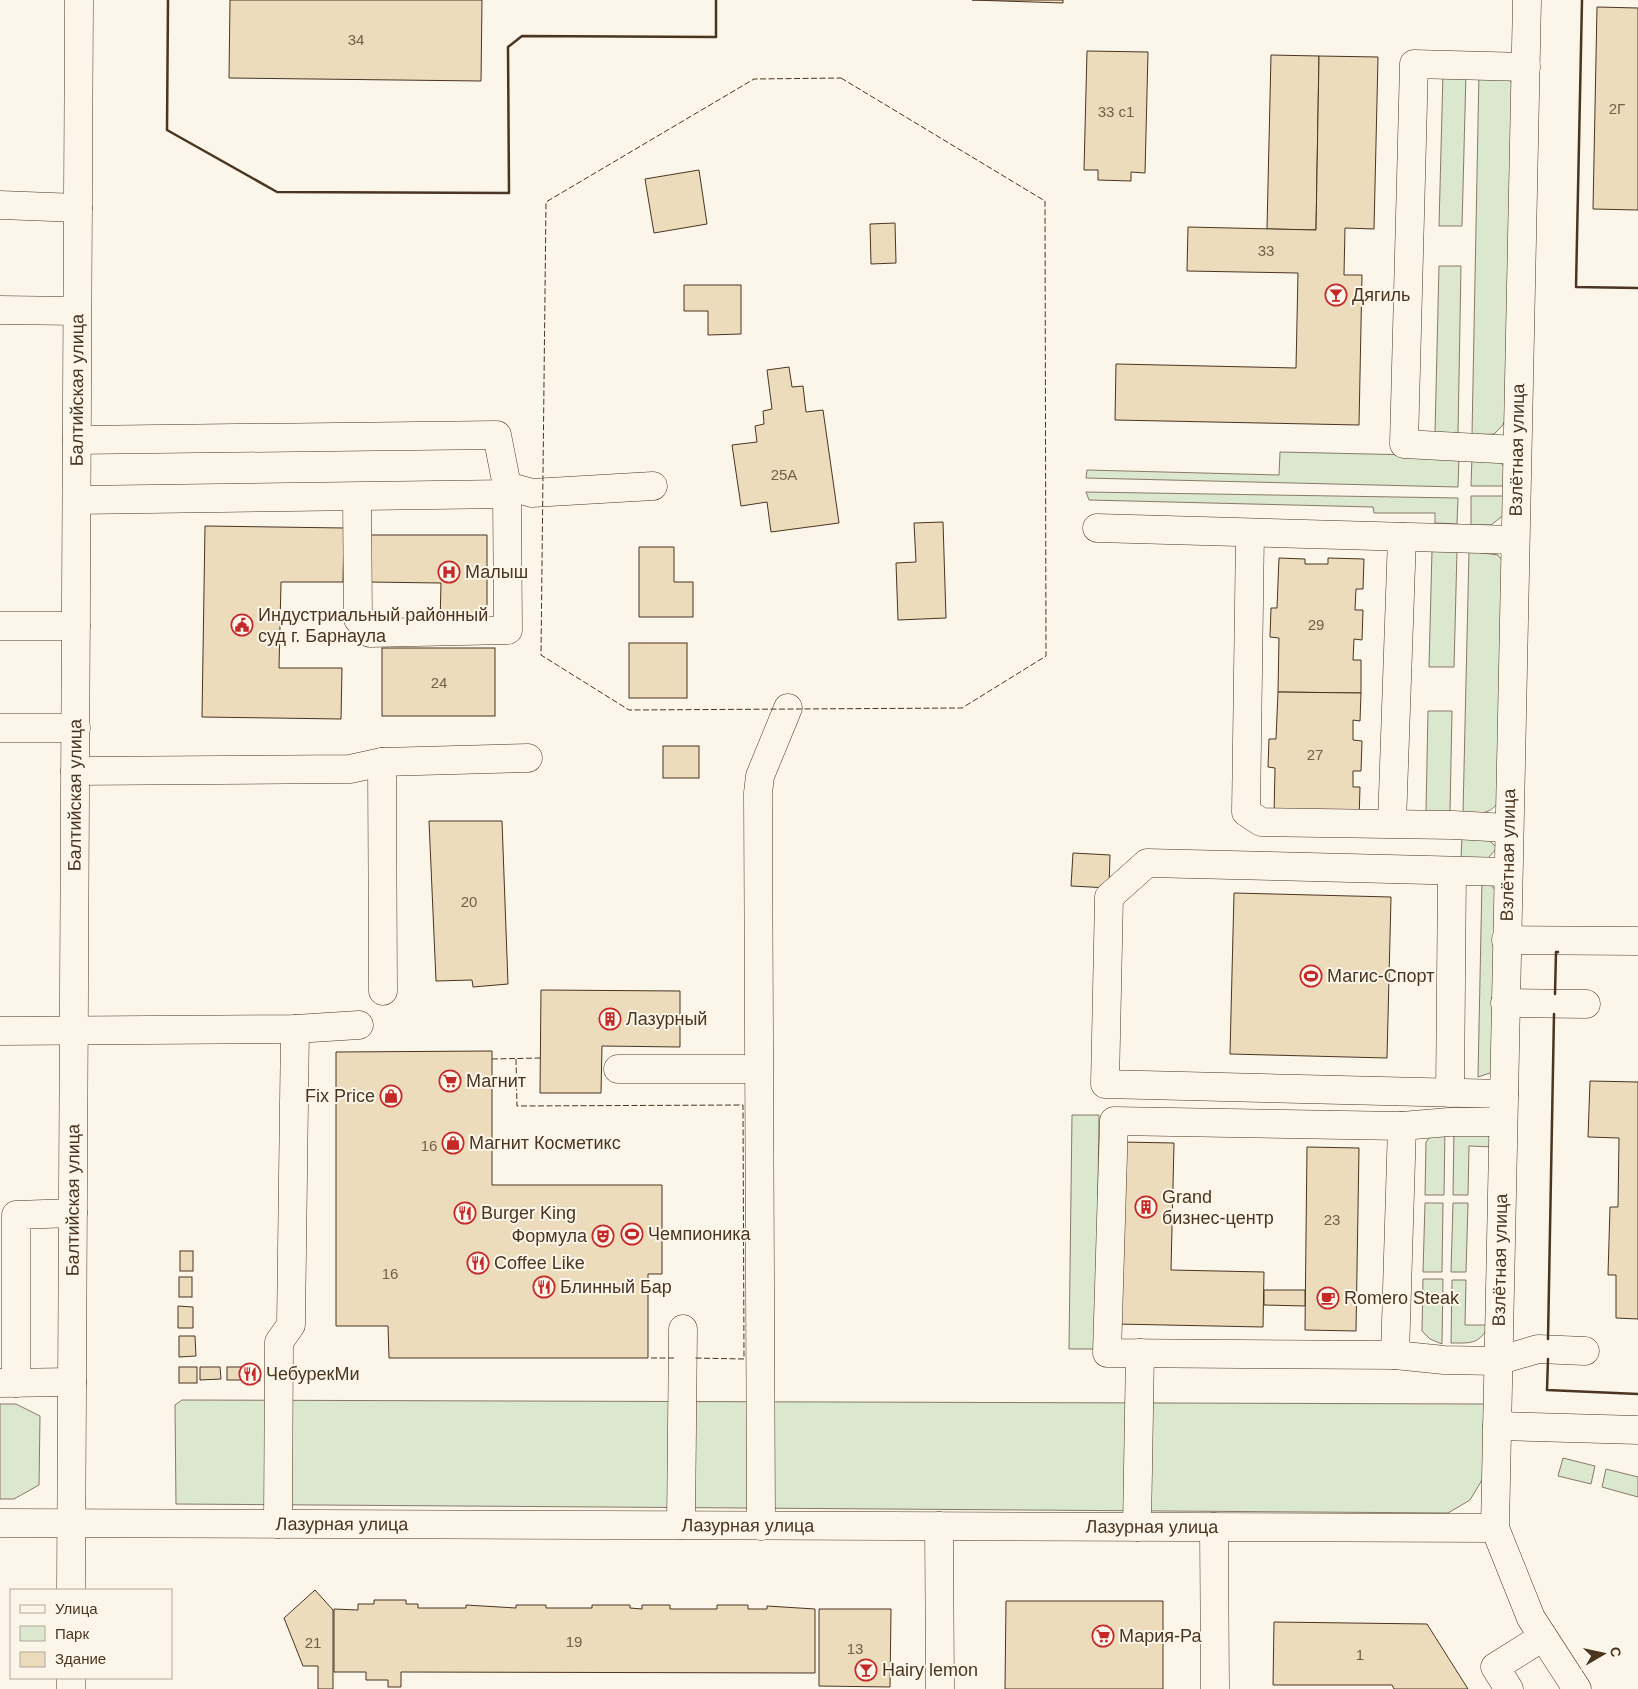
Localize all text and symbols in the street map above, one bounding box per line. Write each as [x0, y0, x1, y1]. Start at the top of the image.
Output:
house number: 34 [348, 31, 364, 48]
house number: 2Г [1609, 100, 1625, 117]
house number: 33 с1 [1098, 103, 1134, 120]
house number: 33 [1258, 242, 1274, 259]
bar icon: Дягиль [1324, 283, 1348, 307]
place label: Дягиль [1352, 285, 1410, 305]
street label: Балтийская улица [67, 313, 87, 466]
street label: Взлётная улица [1506, 382, 1528, 517]
house number: 25А [771, 466, 797, 483]
hospital icon: Малыш [437, 560, 461, 584]
place label: Малыш [465, 562, 528, 582]
place label: Индустриальный районный суд г. Барнаула [258, 605, 488, 646]
public building icon: Индустриальный районный суд г. Барнаула [230, 613, 254, 637]
house number: 29 [1308, 616, 1324, 633]
house number: 24 [431, 674, 447, 691]
street label: Балтийская улица [65, 718, 85, 871]
house number: 27 [1307, 746, 1323, 763]
street label: Взлётная улица [1497, 787, 1519, 922]
house number: 20 [461, 893, 477, 910]
sports icon: Магис-Спорт [1299, 964, 1323, 988]
place label: Магис-Спорт [1327, 966, 1434, 986]
building icon: Лазурный [598, 1007, 622, 1031]
place label: Лазурный [626, 1009, 707, 1029]
supermarket icon: Магнит [438, 1069, 462, 1093]
place label: Магнит [466, 1071, 526, 1091]
shop icon: Fix Price [379, 1084, 403, 1108]
place label: Fix Price [305, 1086, 375, 1106]
street label: Балтийская улица [63, 1123, 83, 1276]
shop icon: Магнит Косметикс [441, 1131, 465, 1155]
place label: Магнит Косметикс [469, 1133, 621, 1153]
house number: 16 [421, 1137, 437, 1154]
place label: Grand бизнес-центр [1162, 1187, 1274, 1228]
street label: Взлётная улица [1489, 1192, 1511, 1327]
building icon: Grand бизнес-центр [1134, 1195, 1158, 1219]
restaurant icon: Burger King [453, 1201, 477, 1225]
place label: Burger King [481, 1203, 576, 1223]
house number: 23 [1324, 1211, 1340, 1228]
sports icon: Чемпионика [620, 1222, 644, 1246]
theatre icon: Формула [591, 1224, 615, 1248]
place label: Чемпионика [648, 1224, 751, 1244]
place label: Формула [512, 1226, 588, 1246]
restaurant icon: Coffee Like [466, 1251, 490, 1275]
place label: Coffee Like [494, 1253, 585, 1273]
house number: 16 [382, 1265, 398, 1282]
restaurant icon: Блинный Бар [532, 1275, 556, 1299]
place label: Блинный Бар [560, 1277, 672, 1297]
cafe icon: Romero Steak [1316, 1286, 1340, 1310]
place label: Romero Steak [1344, 1288, 1460, 1308]
restaurant icon: ЧебурекМи [238, 1362, 262, 1386]
place label: ЧебурекМи [266, 1364, 359, 1384]
street label: Лазурная улица [276, 1514, 409, 1534]
street label: Лазурная улица [682, 1515, 815, 1536]
street label: Лазурная улица [1086, 1517, 1219, 1537]
legend [10, 1589, 172, 1679]
text: Улица [55, 1600, 98, 1617]
supermarket icon: Мария-Ра [1091, 1624, 1115, 1648]
text: Парк [55, 1625, 89, 1642]
place label: Мария-Ра [1119, 1626, 1202, 1646]
north arrow [1578, 1629, 1628, 1679]
house number: 19 [566, 1633, 582, 1650]
house number: 21 [305, 1634, 321, 1651]
house number: 13 [847, 1640, 863, 1657]
house number: 1 [1356, 1646, 1364, 1663]
text: С [1607, 1646, 1625, 1658]
text: Здание [55, 1650, 106, 1667]
bar icon: Hairy lemon [854, 1658, 878, 1682]
place label: Hairy lemon [882, 1660, 978, 1680]

